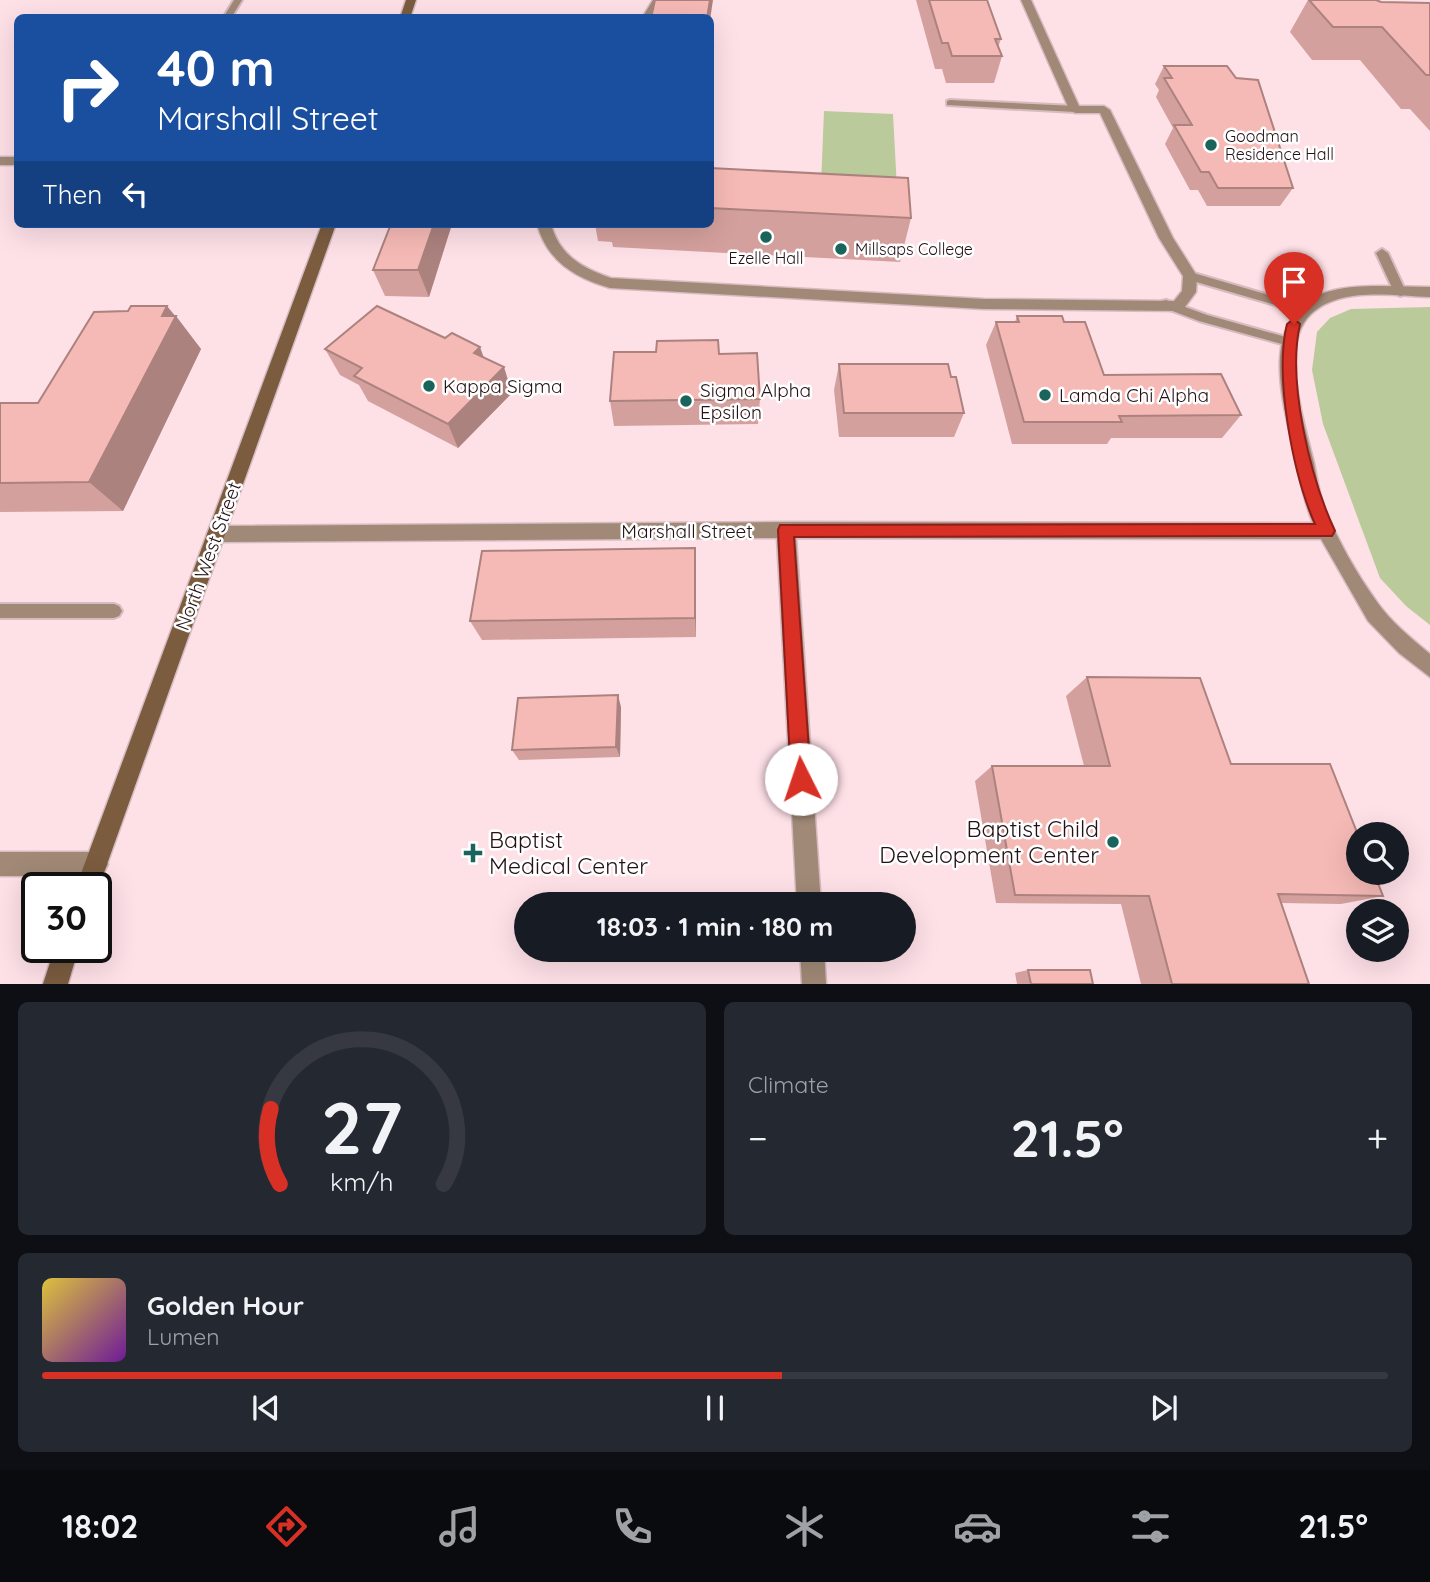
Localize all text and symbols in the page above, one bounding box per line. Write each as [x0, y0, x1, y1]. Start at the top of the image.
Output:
text: 40 m [157, 37, 275, 98]
icon: right [42, 42, 133, 133]
text: Marshall Street [157, 98, 379, 138]
place label: Goodman Residence Hall [1225, 126, 1334, 164]
marker: Goodman Residence Hall [1203, 137, 1219, 153]
icon: left [116, 175, 154, 213]
text: Then [42, 178, 102, 211]
marker: Ezelle Hall [758, 229, 774, 245]
place label: Millsaps College [855, 239, 973, 259]
marker: Millsaps College [833, 241, 849, 257]
place label: Ezelle Hall [729, 248, 803, 268]
pin [1264, 252, 1324, 324]
icon: arrive [1275, 263, 1313, 301]
place label: Kappa Sigma [443, 374, 563, 398]
marker: Kappa Sigma [421, 378, 437, 394]
place label: Sigma Alpha Epsilon [700, 378, 811, 424]
place label: Lamda Chi Alpha [1059, 383, 1209, 407]
marker: Lamda Chi Alpha [1037, 387, 1053, 403]
marker: Sigma Alpha Epsilon [678, 393, 694, 409]
street label: North West Street [170, 478, 246, 634]
street label: Marshall Street [621, 519, 753, 543]
position arrow [764, 742, 838, 816]
place label: Baptist Child Development Center [879, 814, 1099, 869]
map controls [1346, 822, 1409, 962]
button: search [1346, 822, 1409, 885]
place label: Baptist Medical Center [489, 825, 648, 880]
marker: Baptist Child Development Center [1105, 834, 1121, 850]
marker: Baptist Medical Center [463, 843, 483, 863]
speed limit sign: 30 [21, 872, 112, 963]
button: layers [1346, 899, 1409, 962]
text: 18:03 · 1 min · 180 m [597, 910, 833, 943]
text: Climate [748, 1070, 829, 1099]
text: 27 [321, 1082, 403, 1173]
text: 21.5° [1011, 1105, 1124, 1170]
text: − [748, 1114, 768, 1162]
text: + [1367, 1114, 1388, 1162]
text: km/h [330, 1166, 394, 1197]
text: Golden Hour [147, 1289, 304, 1322]
text: Lumen [147, 1322, 220, 1351]
icon: previous [247, 1389, 285, 1427]
icon: pause [696, 1389, 734, 1427]
icon: next [1145, 1389, 1183, 1427]
icon: directions [262, 1502, 311, 1551]
icon: music [435, 1502, 484, 1551]
icon: phone [608, 1502, 657, 1551]
icon: climate [780, 1502, 829, 1551]
icon: car [953, 1502, 1002, 1551]
icon: filters [1126, 1502, 1175, 1551]
text: 18:02 [62, 1506, 138, 1546]
text: 21.5° [1298, 1506, 1368, 1546]

